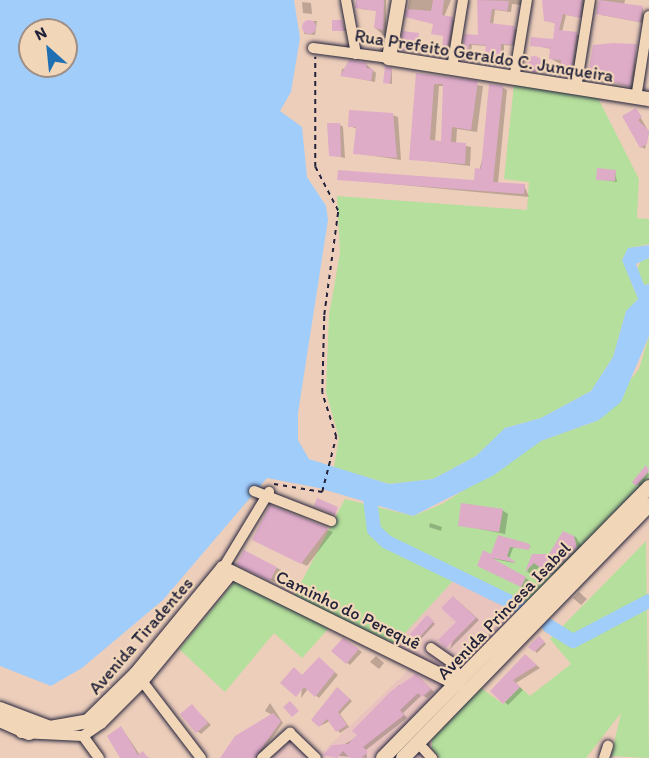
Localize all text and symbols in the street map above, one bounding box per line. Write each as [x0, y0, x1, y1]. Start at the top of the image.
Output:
north arrow [18, 18, 78, 78]
text: N [31, 22, 50, 44]
street label: Rua Prefeito Geraldo C. Junqueira [353, 25, 615, 87]
street label: Avenida Princesa Isabel [433, 538, 575, 684]
street label: Caminho do Perequê [272, 566, 424, 654]
street label: Avenida Tiradentes [84, 573, 198, 699]

